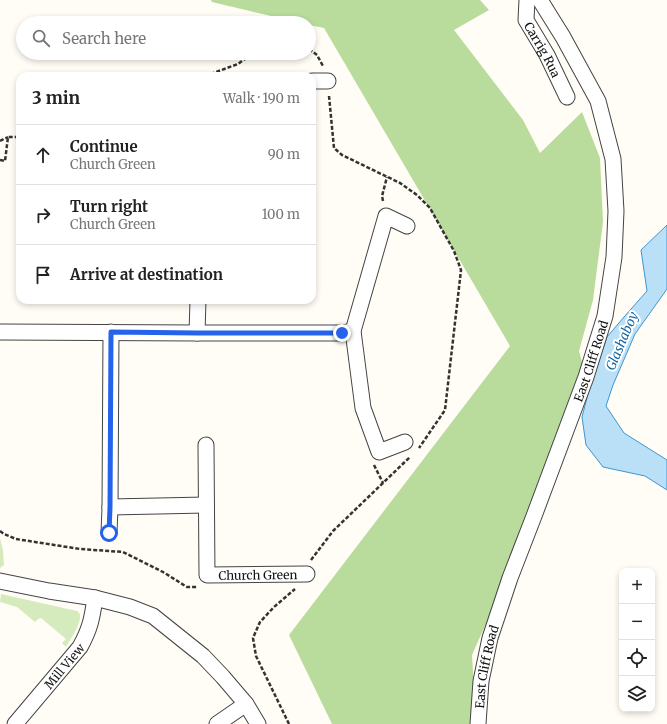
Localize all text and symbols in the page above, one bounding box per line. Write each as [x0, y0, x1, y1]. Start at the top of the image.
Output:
search box [16, 16, 316, 60]
street label: Carrig Rua [521, 19, 564, 80]
icon: search [30, 27, 52, 49]
text: Search here [62, 29, 146, 48]
text: 3 min [32, 87, 80, 109]
text: Walk · 190 m [223, 90, 300, 107]
text: Continue [70, 137, 138, 156]
icon: ahead [32, 144, 54, 166]
text: 90 m [268, 146, 300, 163]
text: Church Green [70, 156, 156, 173]
text: Turn right [70, 197, 148, 216]
icon: right [32, 204, 54, 226]
text: 100 m [262, 206, 300, 223]
text: Church Green [70, 216, 156, 233]
icon: arrive [32, 264, 54, 286]
text: Arrive at destination [70, 265, 223, 284]
water label: Glashaboy [602, 309, 642, 373]
street label: East Cliff Road [570, 318, 611, 404]
route end [333, 324, 351, 342]
route start [100, 524, 118, 542]
street label: Church Green [218, 567, 298, 582]
map controls [619, 568, 655, 712]
button: + [619, 568, 655, 604]
button: − [619, 604, 655, 640]
street label: East Cliff Road [472, 623, 501, 709]
street label: Mill View [41, 640, 88, 692]
button: locate [619, 640, 655, 676]
button: layers [619, 676, 655, 712]

